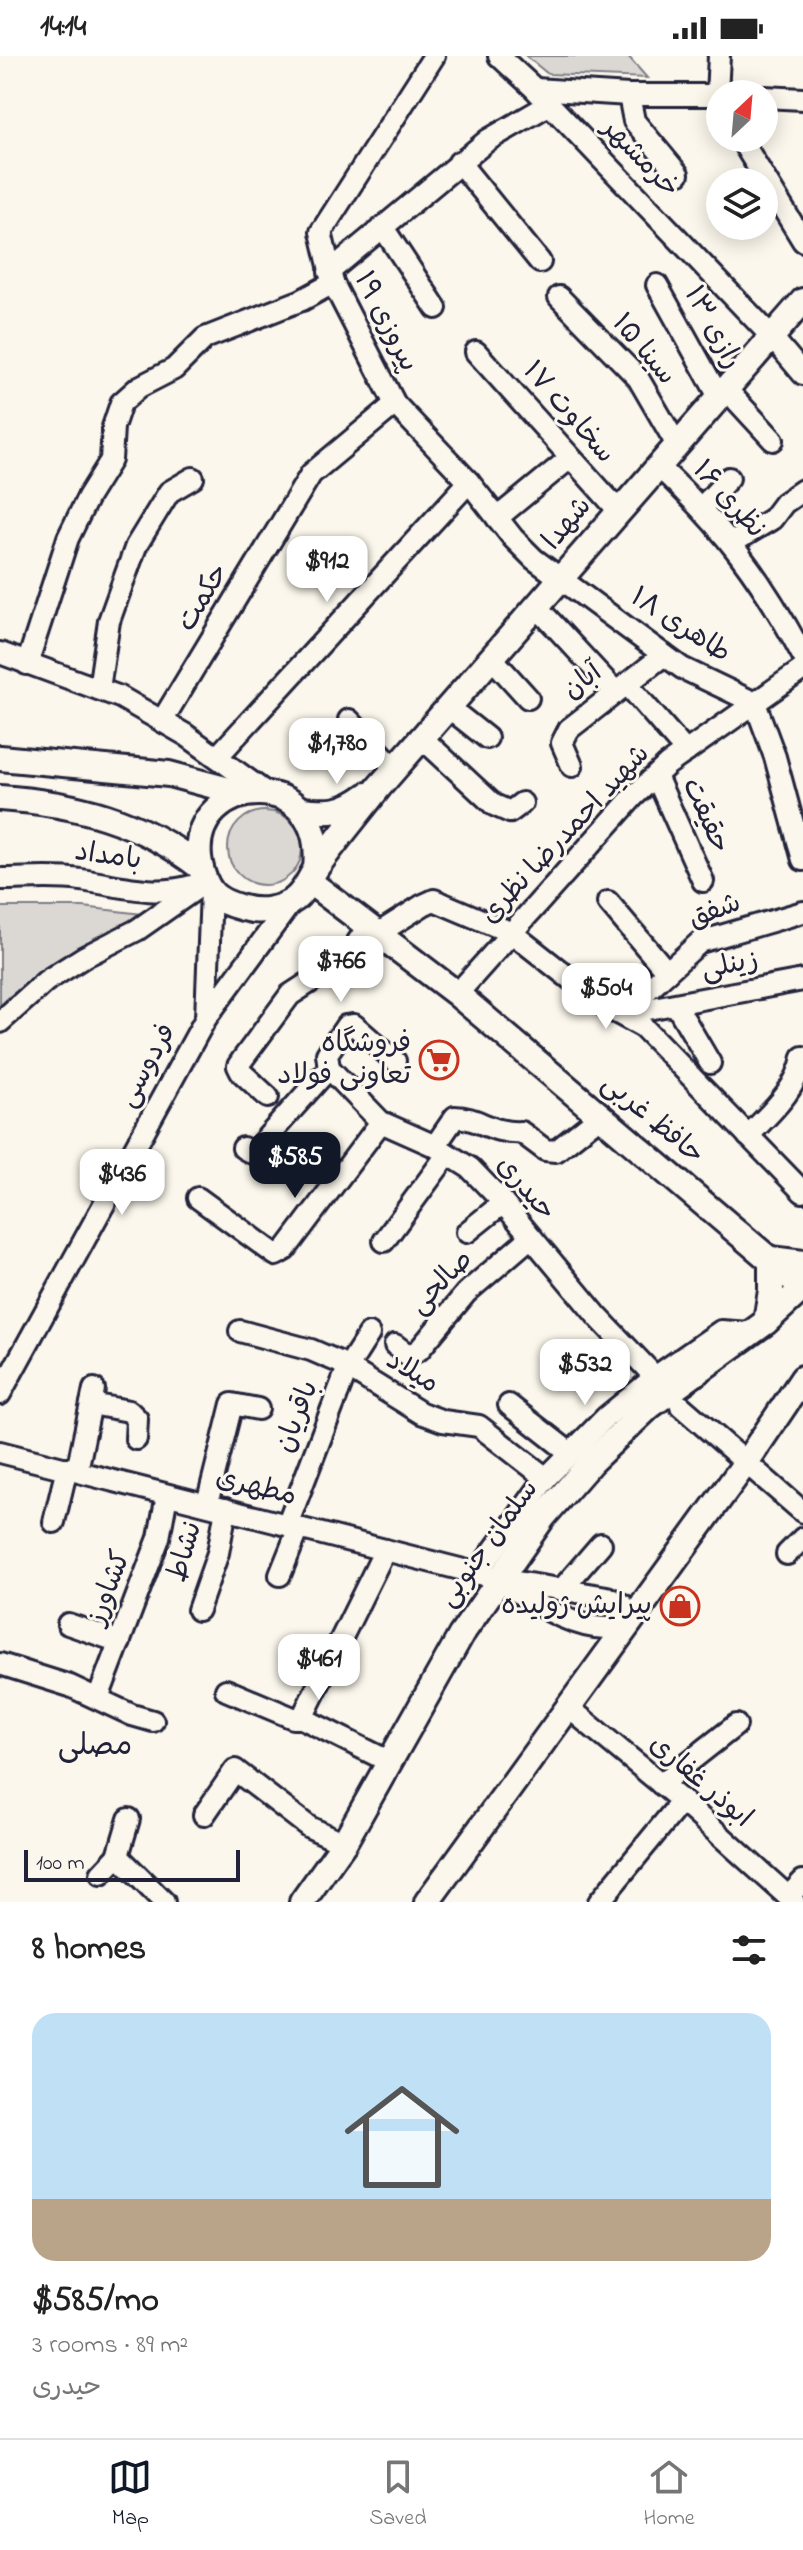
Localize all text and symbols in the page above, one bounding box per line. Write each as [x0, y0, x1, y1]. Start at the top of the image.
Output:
text: 14:14 [40, 6, 86, 50]
north arrow [706, 80, 778, 152]
map controls [706, 80, 778, 240]
street label: خرمشهر [590, 109, 688, 208]
button: layers [706, 168, 778, 240]
street label: پیروزی ۱۹ [342, 265, 428, 379]
street label: رازی ۱۳ [672, 279, 752, 377]
street label: سینا ۱۵ [601, 305, 685, 395]
street label: سخاوت ۱۷ [512, 353, 624, 473]
street label: نظری ۱۶ [682, 452, 774, 548]
street label: شهدا [533, 488, 603, 560]
pin: $912 [280, 536, 374, 604]
text: $912 [305, 543, 349, 581]
street label: حکمت [168, 556, 240, 640]
street label: طاهری ۱۸ [621, 578, 739, 674]
street label: آبان [554, 653, 612, 711]
pin: $1,780 [272, 718, 402, 786]
text: $1,780 [307, 725, 367, 763]
street label: شهید احمدرضا نظری [471, 736, 661, 934]
street label: حقیقت [670, 772, 740, 860]
street label: بامداد [72, 832, 144, 882]
street label: شفق [683, 883, 747, 941]
pin: $766 [294, 936, 388, 1004]
street label: زینلی [698, 940, 762, 992]
text: $766 [316, 943, 366, 981]
pin: $504 [559, 963, 653, 1031]
text: $504 [580, 970, 632, 1008]
street label: فردوسی [108, 1016, 188, 1116]
place label: فروشگاه تعاونی فولاد [277, 1024, 412, 1097]
supermarket icon: فروشگاه تعاونی فولاد [418, 1039, 460, 1081]
street label: حافظ غربی [592, 1065, 712, 1175]
pin: $585 [248, 1132, 342, 1200]
text: $585 [267, 1139, 323, 1177]
street label: حیدری [485, 1147, 565, 1231]
pin: $436 [75, 1149, 169, 1217]
text: $436 [98, 1156, 146, 1194]
street label: صالحی [400, 1241, 484, 1325]
pin: $532 [538, 1339, 632, 1407]
street label: میلاد [378, 1341, 446, 1405]
text: $532 [558, 1346, 612, 1384]
street label: باقریان [266, 1375, 330, 1459]
street label: مطهری [211, 1458, 301, 1518]
street label: سلمان جنوبی [429, 1472, 549, 1616]
street label: نشاط [158, 1517, 214, 1587]
street label: کشاورز [76, 1545, 143, 1633]
shop icon: پیرایش ژولیده [659, 1585, 701, 1627]
place label: پیرایش ژولیده [501, 1586, 652, 1627]
pin: $461 [272, 1634, 366, 1702]
text: $461 [296, 1641, 342, 1679]
district label: مصلی [58, 1725, 132, 1769]
street label: ابوذر غفاری [639, 1725, 761, 1839]
scale bar [24, 1846, 240, 1882]
text: 100 m [36, 1848, 85, 1880]
text: 8 homes [32, 1925, 146, 1975]
icon: filters [727, 1928, 771, 1972]
icon: home [330, 2065, 474, 2209]
text: $585/mo [32, 2277, 159, 2327]
text: 3 rooms · 89 m² [32, 2327, 188, 2365]
text: حیدری [32, 2369, 101, 2407]
tab: Map [108, 2455, 152, 2535]
tab: Saved [369, 2455, 427, 2535]
tab: Home [643, 2455, 695, 2535]

